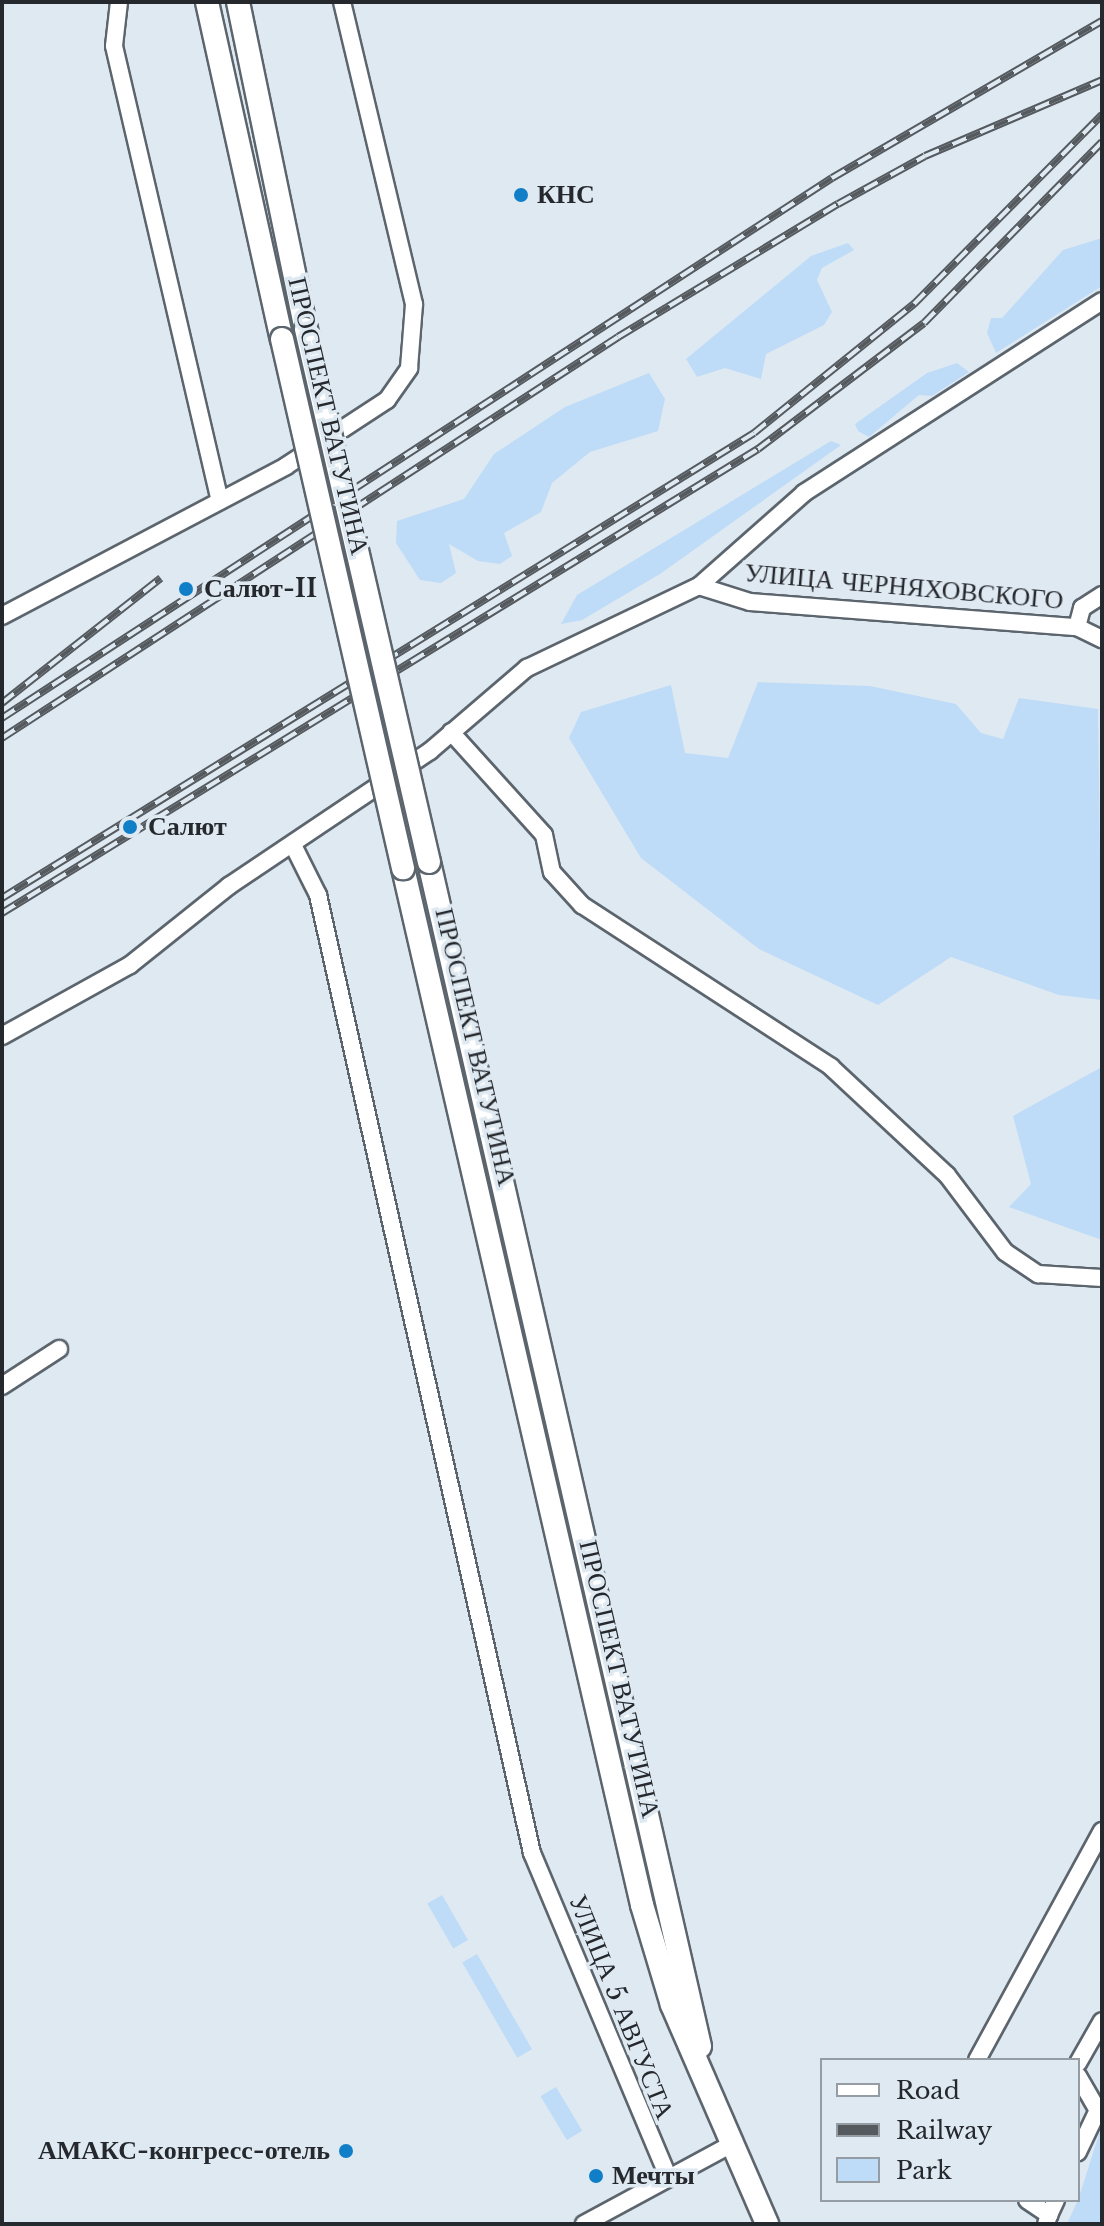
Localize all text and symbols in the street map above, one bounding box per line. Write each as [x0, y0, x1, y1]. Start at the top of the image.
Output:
place label: КНС [537, 179, 595, 211]
marker: КНС [512, 186, 530, 204]
street label: ПРОСПЕКТ ВАТУТИНА [281, 274, 375, 558]
street label: УЛИЦА ЧЕРНЯХОВСКОГО [743, 558, 1065, 616]
place label: Салют-II [204, 573, 317, 605]
marker: Салют-II [175, 578, 197, 600]
place label: Салют [148, 811, 227, 843]
marker: Салют [119, 816, 141, 838]
street label: ПРОСПЕКТ ВАТУТИНА [428, 905, 522, 1189]
street label: ПРОСПЕКТ ВАТУТИНА [572, 1537, 666, 1821]
street label: УЛИЦА 5 АВГУСТА [562, 1890, 680, 2124]
legend [820, 2058, 1080, 2202]
text: Road [896, 2076, 960, 2105]
text: Railway [896, 2116, 992, 2145]
place label: АМАКС-конгресс-отель [38, 2135, 330, 2167]
marker: АМАКС-конгресс-отель [337, 2142, 355, 2160]
text: Park [896, 2156, 952, 2185]
place label: Мечты [612, 2160, 695, 2192]
marker: Мечты [587, 2167, 605, 2185]

